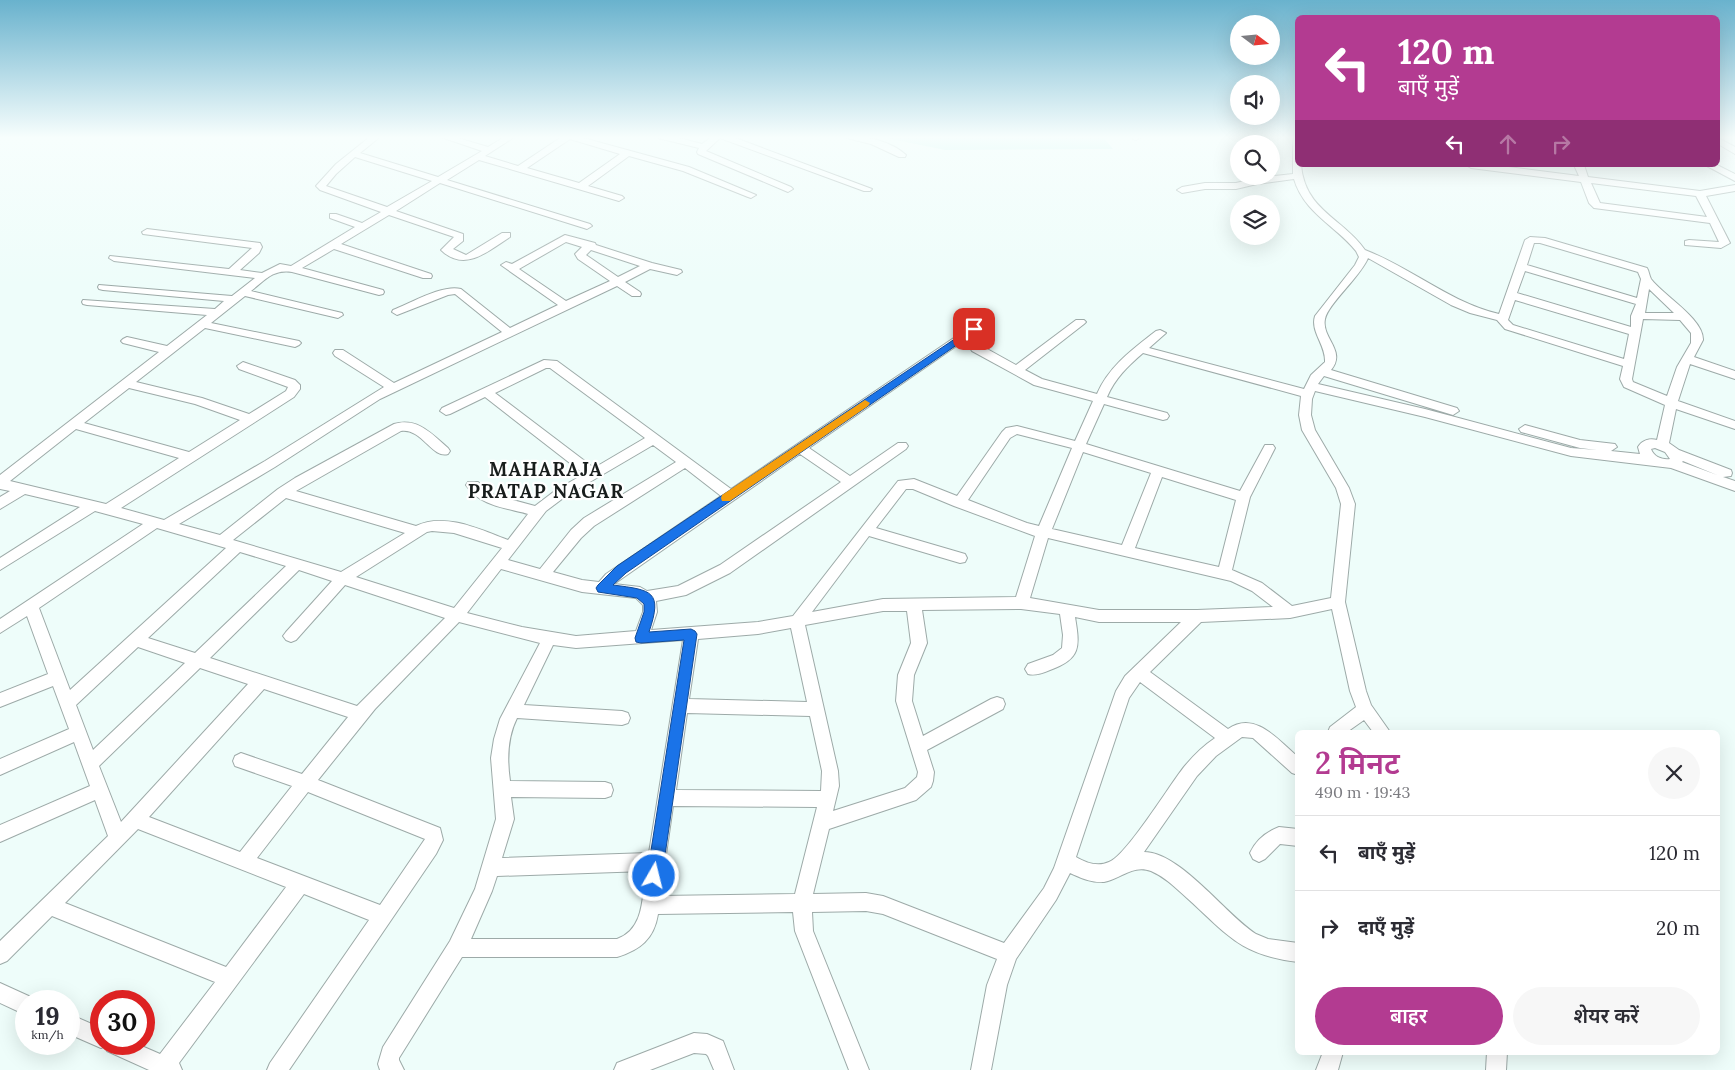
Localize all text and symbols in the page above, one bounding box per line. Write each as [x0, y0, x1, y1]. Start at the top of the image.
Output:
north arrow [1230, 15, 1280, 65]
map controls [1230, 15, 1280, 245]
text: 120 m [1398, 29, 1495, 74]
icon: left [1315, 35, 1380, 100]
text: बाएँ मुड़ें [1398, 73, 1459, 101]
button: sound [1230, 75, 1280, 125]
icon: left [1441, 130, 1469, 158]
icon: ahead [1494, 130, 1522, 158]
icon: right [1547, 130, 1575, 158]
button: search [1230, 135, 1280, 185]
button: layers [1230, 195, 1280, 245]
pin [953, 308, 995, 350]
icon: arrive [960, 315, 988, 343]
district label: MAHARAJA PRATAP NAGAR [468, 457, 624, 503]
text: 2 मिनट [1315, 744, 1400, 782]
button: close [1648, 747, 1700, 799]
text: 490 m · 19:43 [1315, 782, 1410, 802]
icon: left [1315, 839, 1343, 867]
text: बाएँ मुड़ें [1358, 840, 1415, 864]
text: 120 m [1649, 841, 1700, 865]
position arrow [627, 849, 679, 901]
icon: right [1315, 914, 1343, 942]
text: दाएँ मुड़ें [1358, 915, 1414, 939]
text: 20 m [1656, 916, 1700, 940]
button: बाहर [1315, 987, 1503, 1045]
button: शेयर करें [1513, 987, 1700, 1045]
speed limit sign: 30 [90, 990, 155, 1055]
text: 19 [35, 1000, 60, 1032]
text: km/h [31, 1027, 64, 1042]

